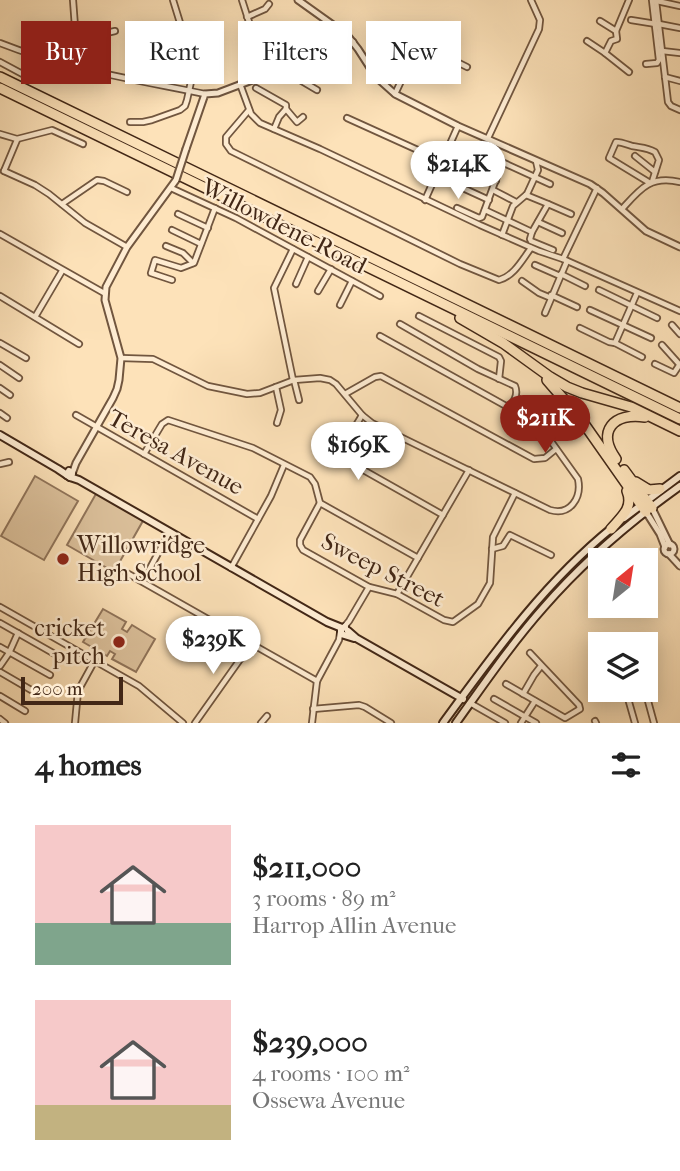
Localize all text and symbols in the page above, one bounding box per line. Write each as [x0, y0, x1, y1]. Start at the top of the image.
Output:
chip: Buy [21, 21, 111, 84]
chip: Rent [125, 21, 224, 84]
chip: Filters [238, 21, 352, 84]
chip: New [366, 21, 461, 84]
pin: $214K [409, 142, 507, 201]
text: $214K [427, 150, 490, 177]
street label: Willowdene Road [196, 172, 372, 280]
pin: $211K [496, 396, 594, 455]
street label: Teresa Avenue [103, 403, 249, 501]
text: $211K [516, 404, 574, 431]
pin: $169K [309, 422, 407, 482]
text: $169K [327, 431, 389, 458]
street label: Sweep Street [317, 527, 450, 613]
place label: Willowridge High School [76, 531, 205, 587]
north arrow [588, 548, 658, 618]
map controls [588, 548, 658, 702]
marker: Willowridge High School [55, 551, 71, 567]
place label: cricket pitch [34, 614, 106, 670]
pin: $239K [164, 616, 262, 676]
text: $239K [182, 625, 244, 652]
button: layers [588, 632, 658, 702]
marker: cricket pitch [111, 634, 127, 650]
scale bar [21, 674, 122, 706]
text: 200 m [32, 678, 83, 700]
icon: filters [607, 746, 645, 784]
text: 4 homes [35, 748, 142, 783]
text: $211,000 [252, 850, 361, 885]
icon: home [91, 853, 175, 937]
text: 3 rooms · 89 m² [252, 885, 396, 912]
text: Harrop Allin Avenue [252, 912, 456, 939]
text: $239,000 [252, 1025, 368, 1060]
icon: home [91, 1028, 175, 1112]
text: 4 rooms · 100 m² [252, 1060, 410, 1087]
text: Ossewa Avenue [252, 1087, 405, 1114]

